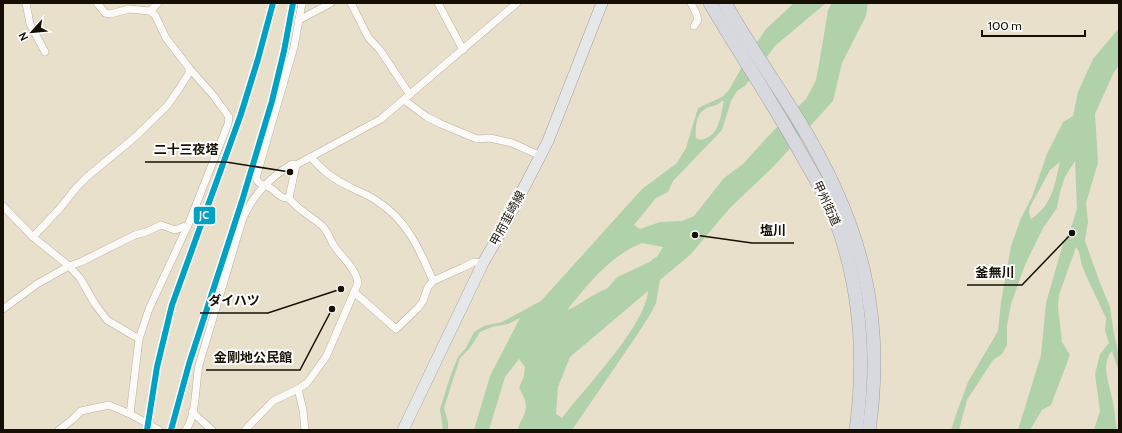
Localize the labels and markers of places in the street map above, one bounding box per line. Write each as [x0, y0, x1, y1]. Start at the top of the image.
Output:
callout: 二十三夜塔 [145, 137, 226, 162]
callout: 塩川 [752, 218, 794, 243]
callout: 釜無川 [967, 260, 1022, 285]
callout: ダイハツ [200, 288, 268, 313]
callout: 金剛地公民館 [206, 345, 300, 370]

